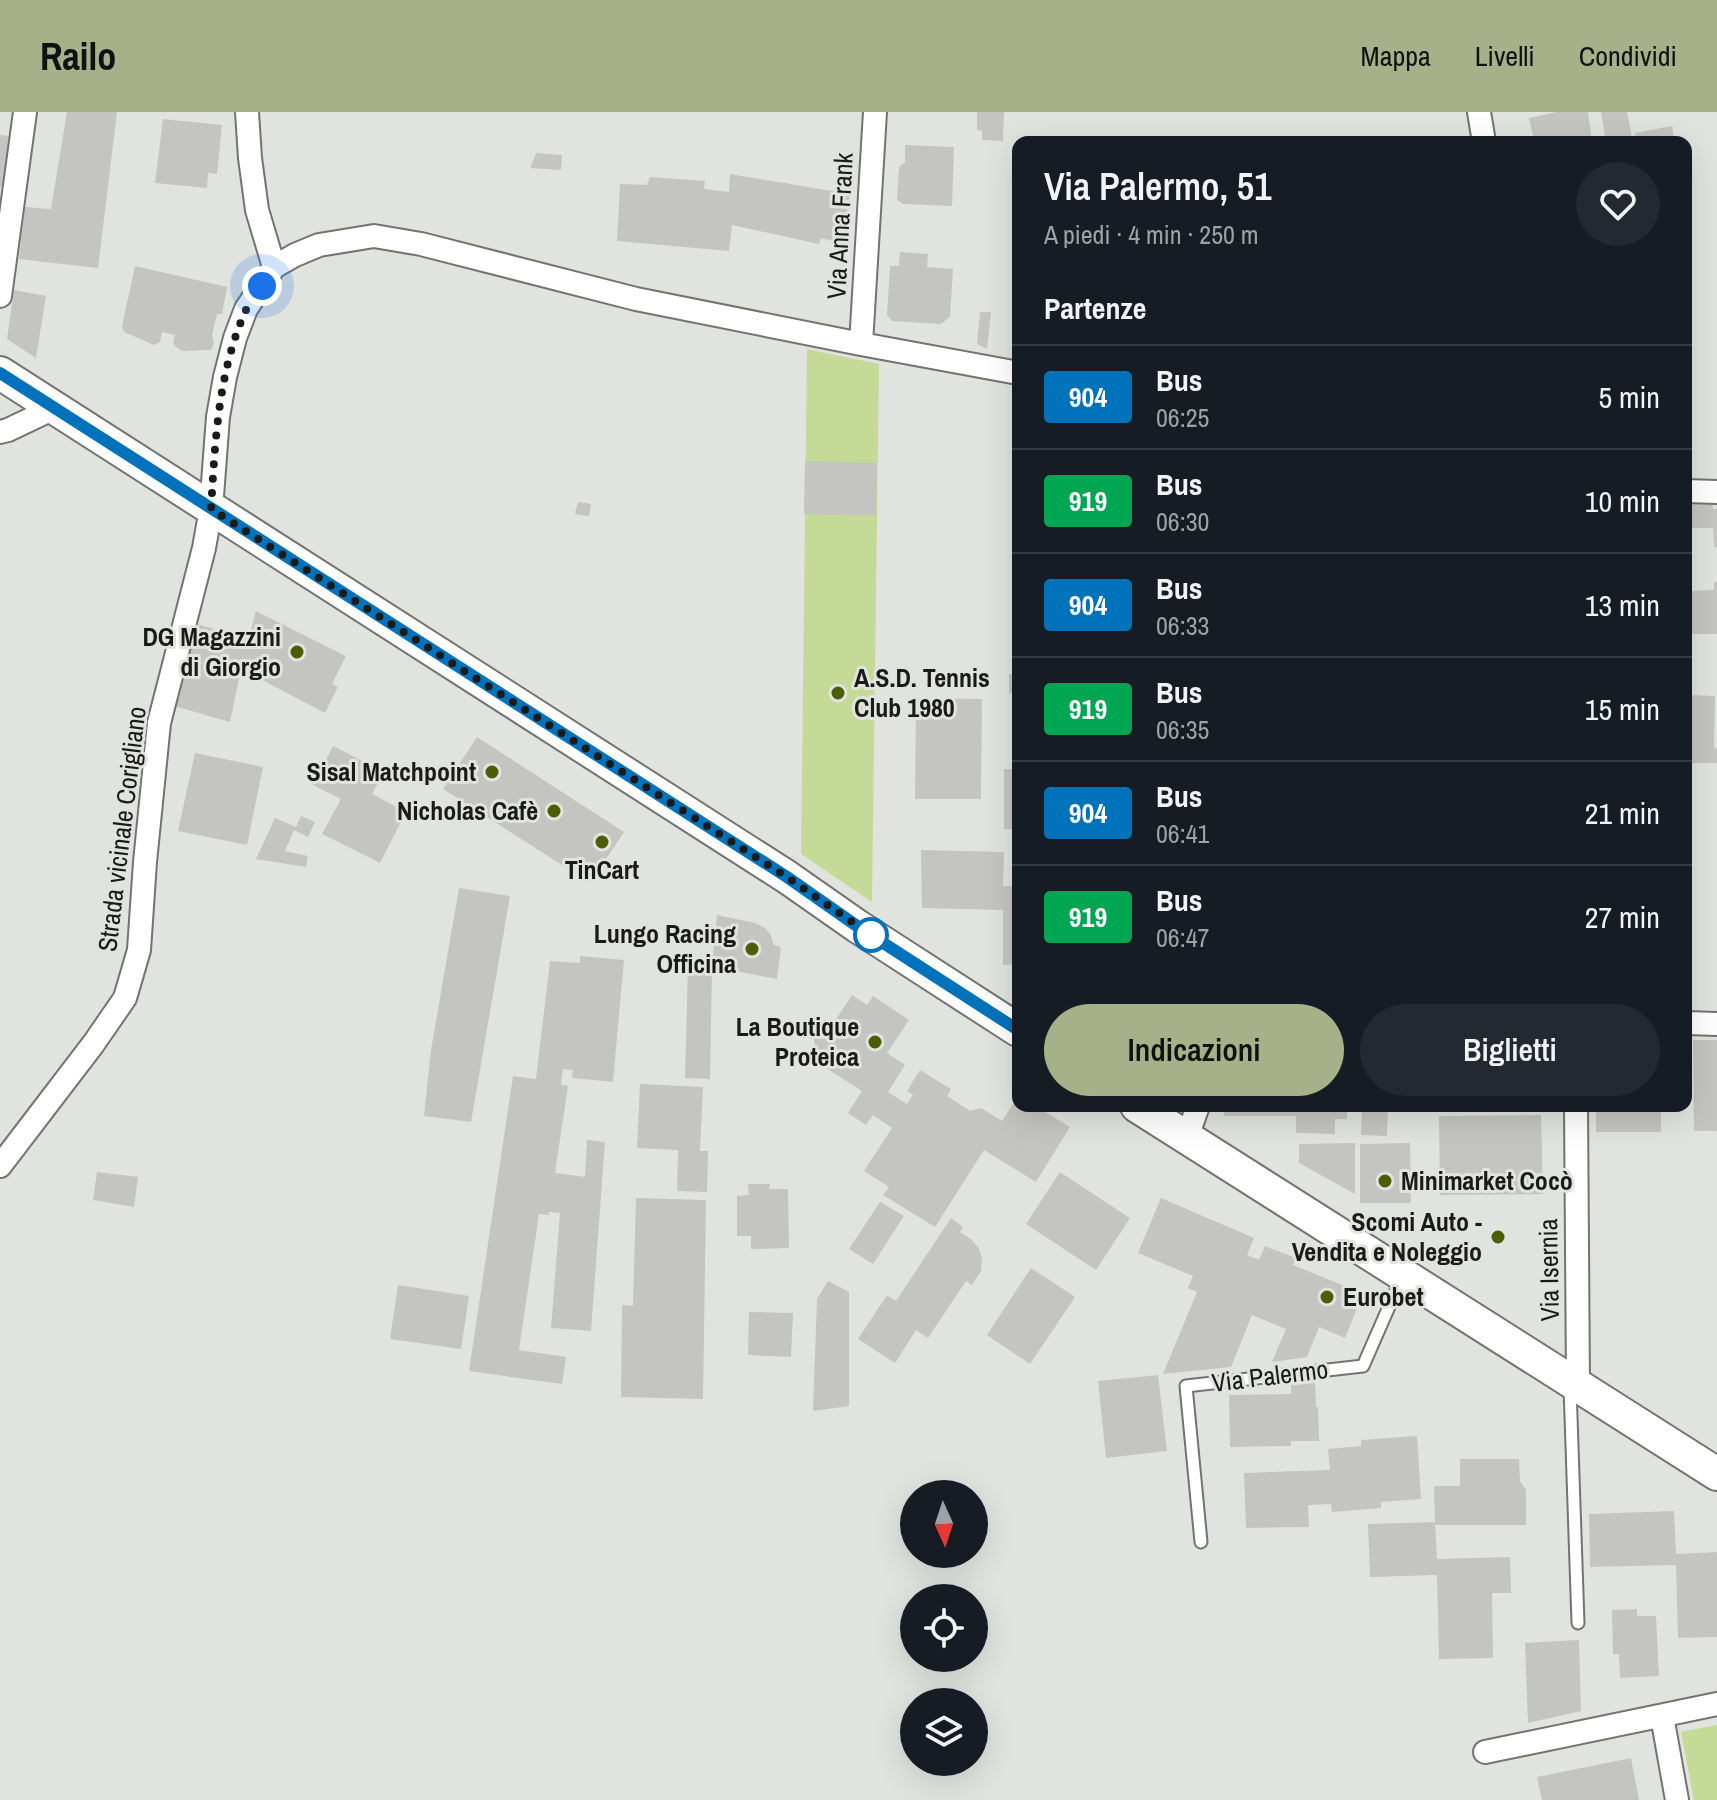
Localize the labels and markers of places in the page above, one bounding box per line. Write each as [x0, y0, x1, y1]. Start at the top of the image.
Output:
place label: DG Magazzini di Giorgio [142, 619, 281, 684]
marker: DG Magazzini di Giorgio [288, 643, 306, 661]
place label: A.S.D. Tennis Club 1980 [854, 660, 990, 725]
marker: A.S.D. Tennis Club 1980 [829, 684, 847, 702]
place label: Sisal Matchpoint [307, 754, 476, 789]
marker: Sisal Matchpoint [483, 763, 501, 781]
place label: Nicholas Cafè [397, 793, 538, 828]
marker: Nicholas Cafè [545, 802, 563, 820]
marker: TinCart [593, 833, 611, 851]
place label: TinCart [565, 852, 639, 887]
place label: Lungo Racing Officina [594, 916, 736, 981]
unlabelled marker [854, 918, 888, 952]
marker: Lungo Racing Officina [743, 940, 761, 958]
place label: La Boutique Proteica [736, 1009, 859, 1074]
marker: La Boutique Proteica [866, 1033, 884, 1051]
place label: Minimarket Cocò [1401, 1163, 1573, 1198]
marker: Minimarket Cocò [1376, 1172, 1394, 1190]
place label: Scomi Auto - Vendita e Noleggio [1292, 1204, 1482, 1269]
marker: Scomi Auto - Vendita e Noleggio [1489, 1228, 1507, 1246]
place label: Eurobet [1343, 1279, 1424, 1314]
marker: Eurobet [1318, 1288, 1336, 1306]

